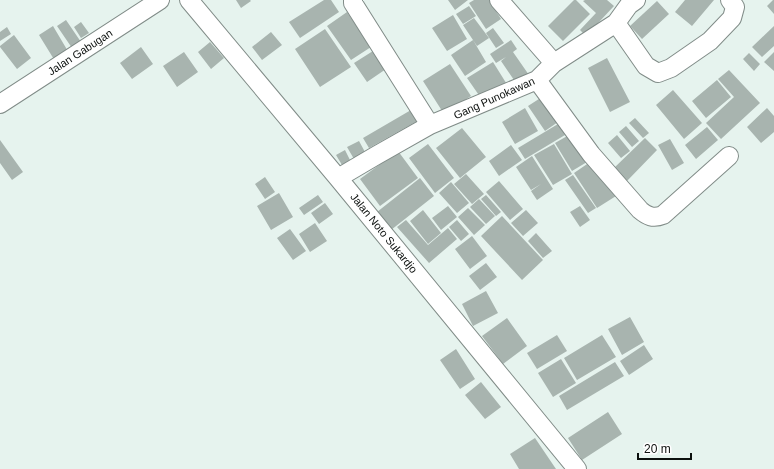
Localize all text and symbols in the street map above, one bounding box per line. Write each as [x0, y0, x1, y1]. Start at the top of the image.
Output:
street label: Jalan Gabugan [45, 27, 115, 77]
street label: Gang Punokawan [452, 75, 536, 121]
street label: Jalan Noto Sukardjo [348, 191, 420, 275]
scale bar [638, 435, 691, 461]
text: 20 m [644, 442, 671, 456]

